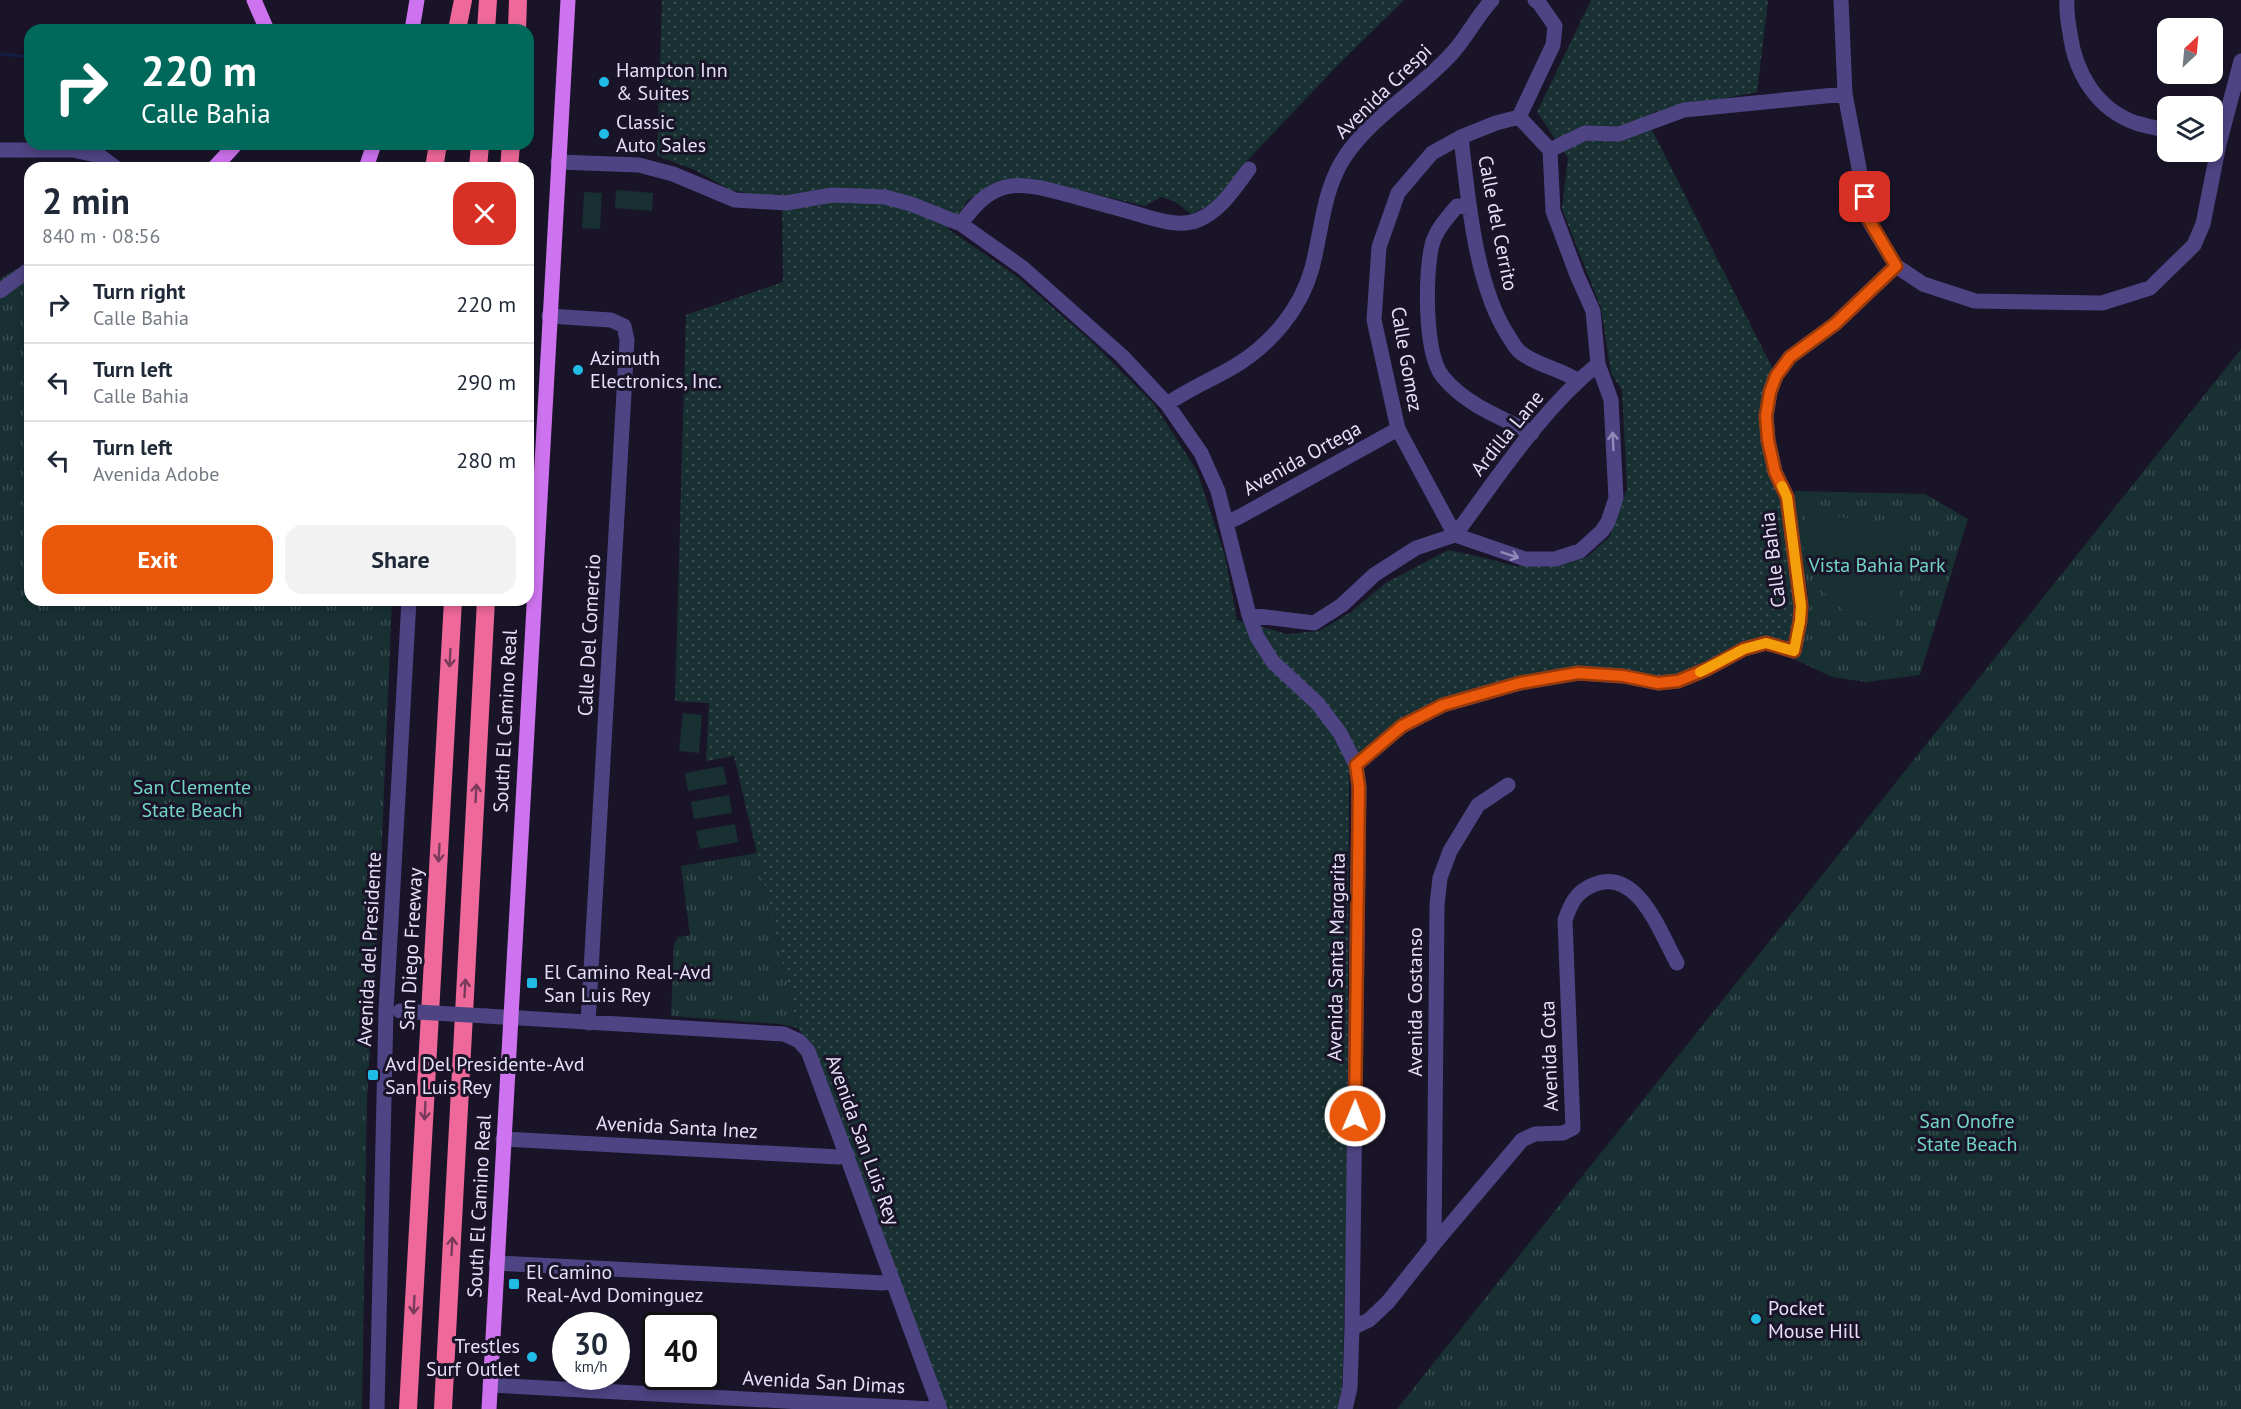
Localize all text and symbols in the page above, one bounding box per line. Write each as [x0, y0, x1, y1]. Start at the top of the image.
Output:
north arrow [2157, 18, 2223, 84]
map controls [2157, 18, 2223, 162]
street label: Avenida Crespi [1329, 38, 1437, 144]
text: 220 m [141, 43, 257, 98]
icon: right [42, 48, 120, 126]
place label: Hampton Inn & Suites [616, 57, 728, 106]
marker: Hampton Inn & Suites [597, 75, 611, 89]
text: Calle Bahia [141, 96, 271, 130]
button: layers [2157, 96, 2223, 162]
place label: Classic Auto Sales [616, 109, 706, 158]
marker: Classic Auto Sales [597, 127, 611, 141]
street label: Calle del Cerrito [1472, 153, 1524, 293]
pin [1839, 171, 1890, 222]
text: 2 min [42, 177, 130, 224]
icon: arrive [1848, 180, 1881, 213]
button: close [453, 182, 516, 245]
text: 840 m · 08:56 [42, 223, 160, 249]
text: Turn right [93, 277, 185, 305]
icon: right [42, 288, 75, 321]
text: 220 m [456, 290, 516, 318]
street label: Calle Gomez [1385, 304, 1429, 414]
text: Calle Bahia [93, 305, 189, 331]
place label: Azimuth Electronics, Inc. [590, 345, 722, 394]
text: Turn left [93, 355, 173, 383]
marker: Azimuth Electronics, Inc. [571, 363, 585, 377]
icon: left [42, 366, 75, 399]
text: 290 m [456, 368, 516, 396]
text: Calle Bahia [93, 383, 189, 409]
street label: Ardilla Lane [1465, 385, 1549, 481]
street label: Avenida Ortega [1238, 415, 1366, 501]
one-way arrow [1608, 431, 1619, 451]
text: Turn left [93, 433, 173, 461]
icon: left [42, 444, 75, 477]
text: 280 m [456, 446, 516, 474]
text: Avenida Adobe [93, 461, 219, 487]
street label: Calle Bahia [1754, 511, 1792, 609]
button: Exit [42, 525, 273, 594]
button: Share [285, 525, 516, 594]
one-way arrow [1500, 550, 1519, 561]
park label: Vista Bahia Park [1807, 552, 1946, 578]
street label: Calle Del Comercio [572, 553, 606, 717]
street label: South El Camino Real [487, 629, 523, 813]
one-way arrow [444, 648, 455, 668]
park label: San Clemente State Beach [133, 774, 251, 823]
one-way arrow [470, 784, 481, 804]
one-way arrow [433, 843, 444, 863]
street label: Avenida del Presidente [351, 851, 387, 1047]
street label: Avenida Santa Margarita [1321, 853, 1351, 1061]
street label: San Diego Freeway [394, 866, 428, 1031]
street label: Avenida Costanso [1402, 927, 1428, 1077]
place label: El Camino Real-Avd San Luis Rey [544, 959, 711, 1008]
marker: El Camino Real-Avd San Luis Rey [525, 976, 539, 990]
one-way arrow [460, 979, 471, 999]
street label: Avenida Cota [1534, 1000, 1564, 1112]
place label: Avd Del Presidente-Avd San Luis Rey [385, 1051, 585, 1100]
street label: Avenida San Luis Rey [820, 1051, 906, 1229]
marker: Avd Del Presidente-Avd San Luis Rey [366, 1068, 380, 1082]
position arrow [1323, 1084, 1387, 1148]
one-way arrow [419, 1100, 430, 1120]
park label: San Onofre State Beach [1916, 1108, 2018, 1157]
street label: Avenida Santa Inez [595, 1110, 759, 1144]
street label: South El Camino Real [461, 1114, 497, 1298]
one-way arrow [446, 1236, 457, 1256]
place label: El Camino Real-Avd Dominguez [526, 1259, 704, 1308]
marker: El Camino Real-Avd Dominguez [507, 1277, 521, 1291]
one-way arrow [408, 1295, 419, 1315]
place label: Pocket Mouse Hill [1768, 1295, 1860, 1344]
speed limit sign: 40 [642, 1312, 720, 1390]
marker: Pocket Mouse Hill [1749, 1312, 1763, 1326]
text: 30 [574, 1324, 608, 1363]
place label: Trestles Surf Outlet [426, 1333, 520, 1382]
marker: Trestles Surf Outlet [525, 1350, 539, 1364]
text: km/h [575, 1357, 607, 1376]
street label: Avenida San Dimas [742, 1365, 906, 1399]

